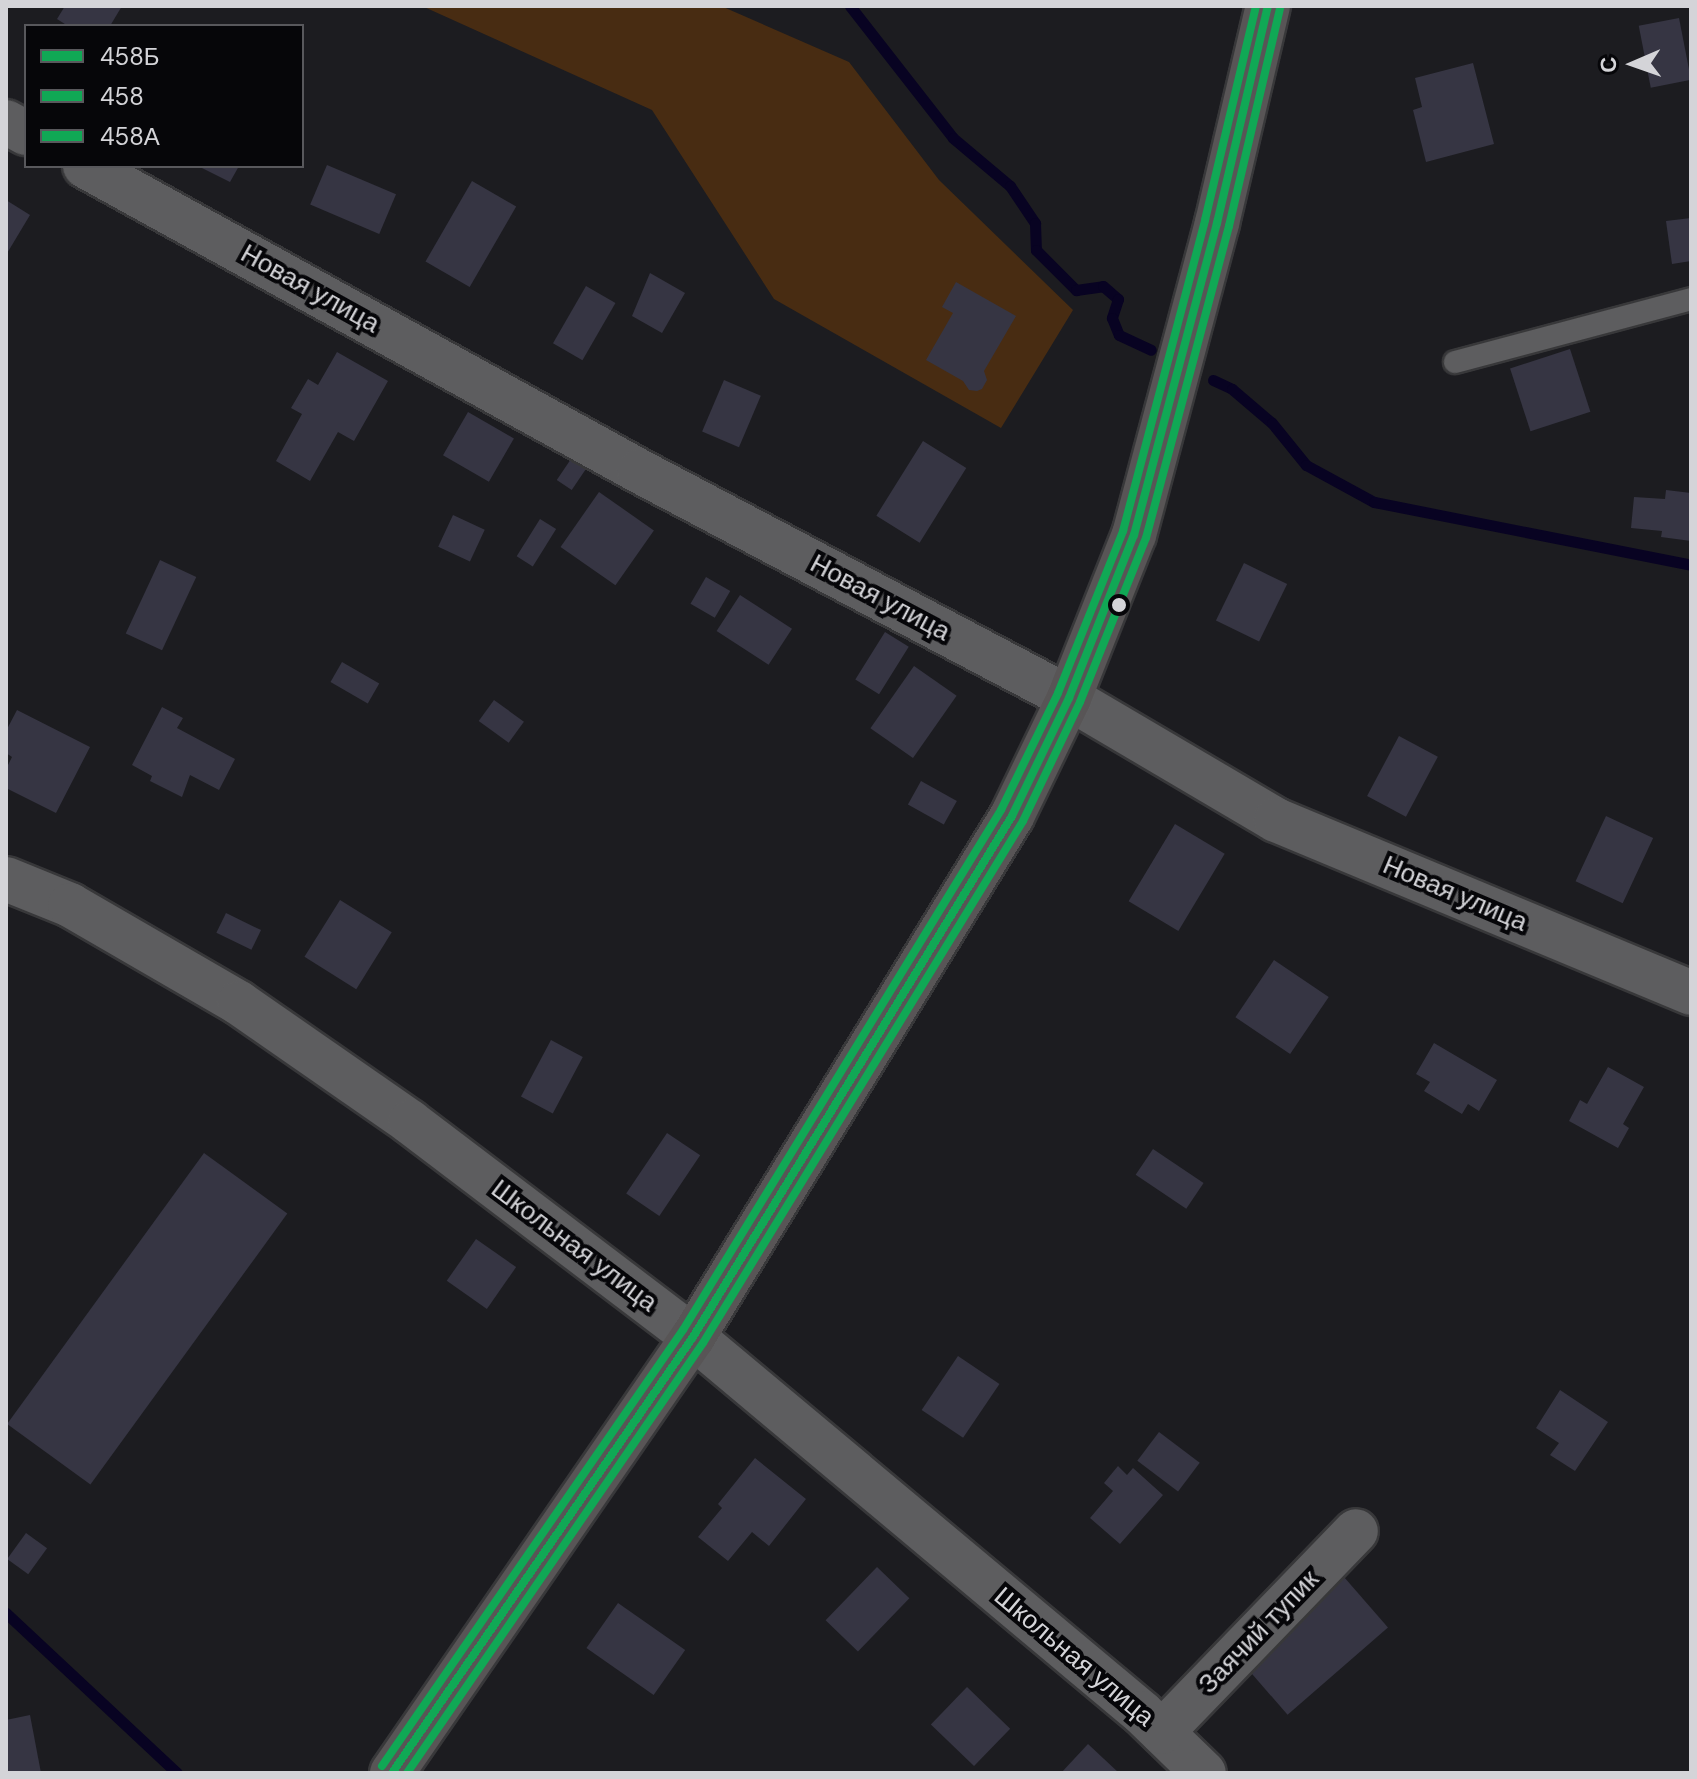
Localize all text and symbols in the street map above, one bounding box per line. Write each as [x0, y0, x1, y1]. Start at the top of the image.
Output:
legend [24, 24, 304, 168]
north arrow [1593, 24, 1673, 104]
text: 458Б [100, 41, 160, 72]
text: С [1594, 56, 1623, 73]
text: 458 [100, 81, 144, 112]
text: 458А [100, 121, 160, 152]
street label: Новая улица [235, 238, 385, 340]
street label: Новая улица [805, 548, 955, 648]
unlabelled marker [1111, 597, 1127, 613]
street label: Новая улица [1378, 850, 1532, 938]
street label: Школьная улица [485, 1174, 663, 1318]
street label: Заячий тупик [1193, 1564, 1325, 1700]
street label: Школьная улица [988, 1581, 1160, 1733]

